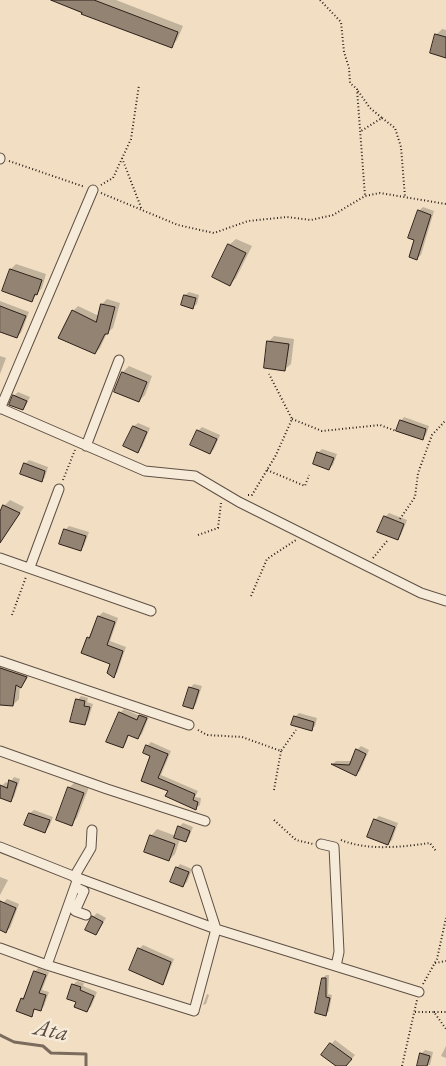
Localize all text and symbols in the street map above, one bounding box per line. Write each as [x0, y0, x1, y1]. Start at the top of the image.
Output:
water label: Ata [31, 1014, 71, 1048]

